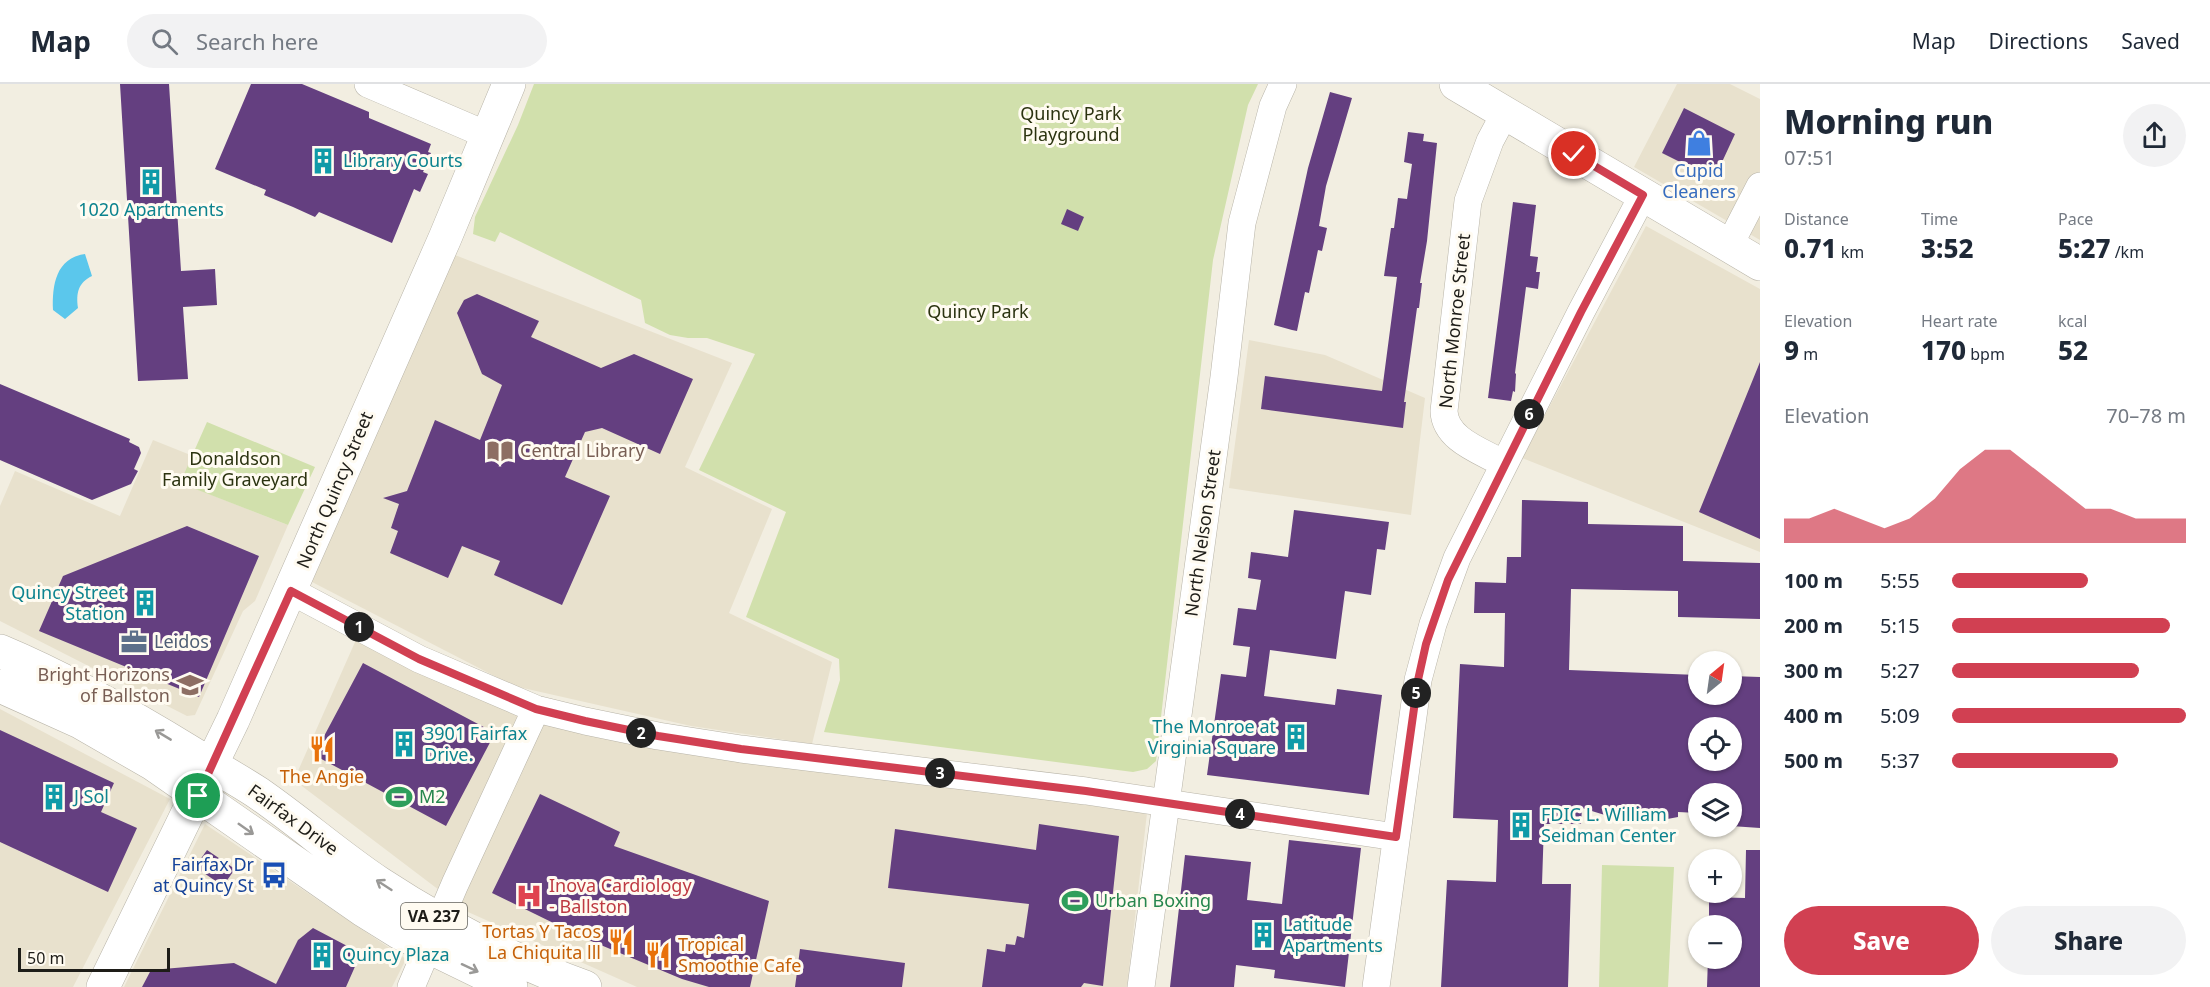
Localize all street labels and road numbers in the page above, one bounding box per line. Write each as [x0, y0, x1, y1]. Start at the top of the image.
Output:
street label: North Monroe Street [1433, 232, 1475, 410]
street label: North Quincy Street [290, 407, 378, 572]
street label: North Nelson Street [1178, 447, 1226, 618]
street label: Fairfax Drive [243, 778, 344, 860]
road number: VA 237 [401, 903, 467, 929]

